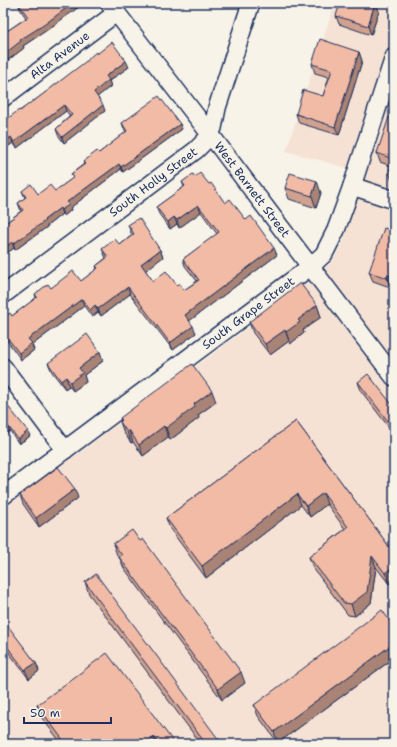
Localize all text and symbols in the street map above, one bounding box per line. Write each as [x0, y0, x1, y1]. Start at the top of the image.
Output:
street label: Alta Avenue [27, 27, 93, 83]
street label: West Barnett Street [211, 138, 293, 241]
street label: South Holly Street [106, 144, 201, 220]
street label: South Grape Street [199, 273, 298, 353]
scale bar [24, 699, 111, 725]
text: 50 m [30, 705, 60, 721]

